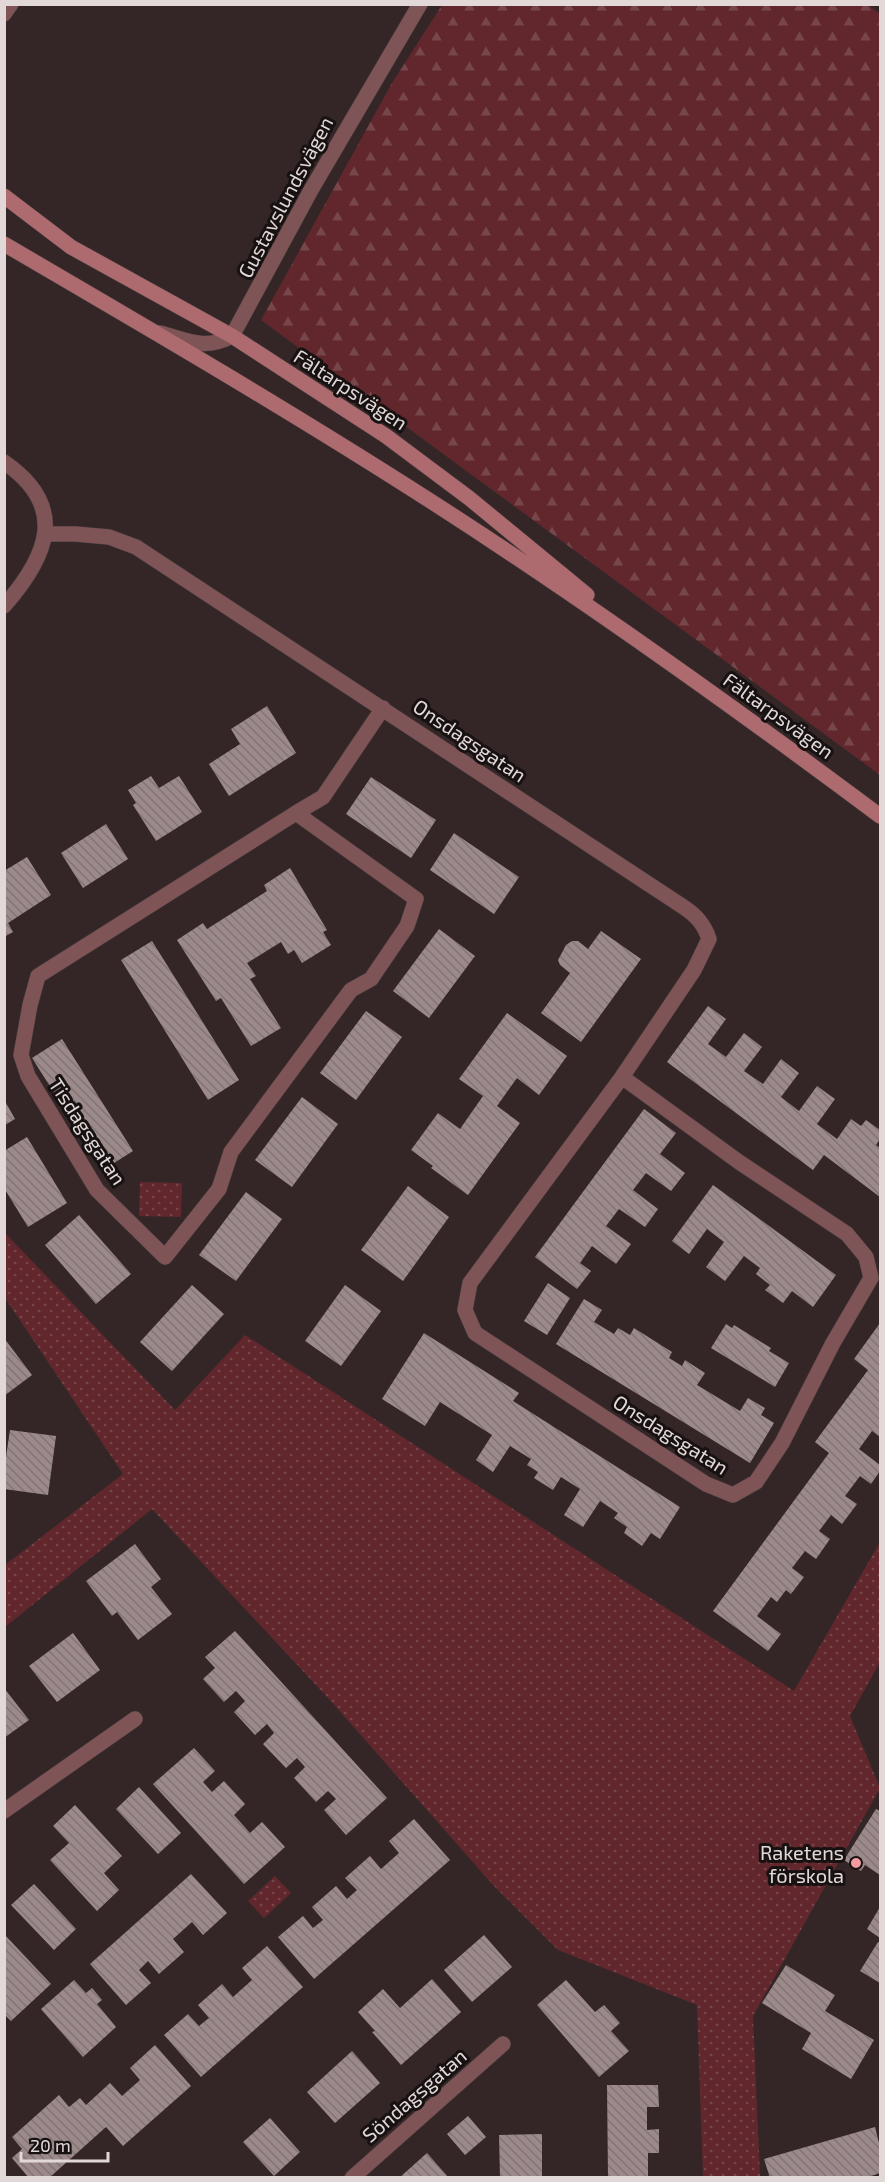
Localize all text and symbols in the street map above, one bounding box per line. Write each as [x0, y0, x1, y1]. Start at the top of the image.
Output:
street label: Gustavslundsvägen [232, 112, 338, 282]
street label: Fältarpsvägen [290, 343, 412, 435]
street label: Fältarpsvägen [719, 667, 839, 763]
street label: Onsdagsgatan [409, 693, 531, 787]
street label: Tisdagsgatan [45, 1073, 131, 1189]
street label: Onsdagsgatan [609, 1389, 733, 1479]
place label: Raketens förskola [760, 1840, 844, 1887]
marker: Raketens förskola [849, 1856, 863, 1870]
street label: Söndagsgatan [357, 2043, 471, 2147]
scale bar [21, 2125, 108, 2163]
text: 20 m [30, 2134, 71, 2156]

